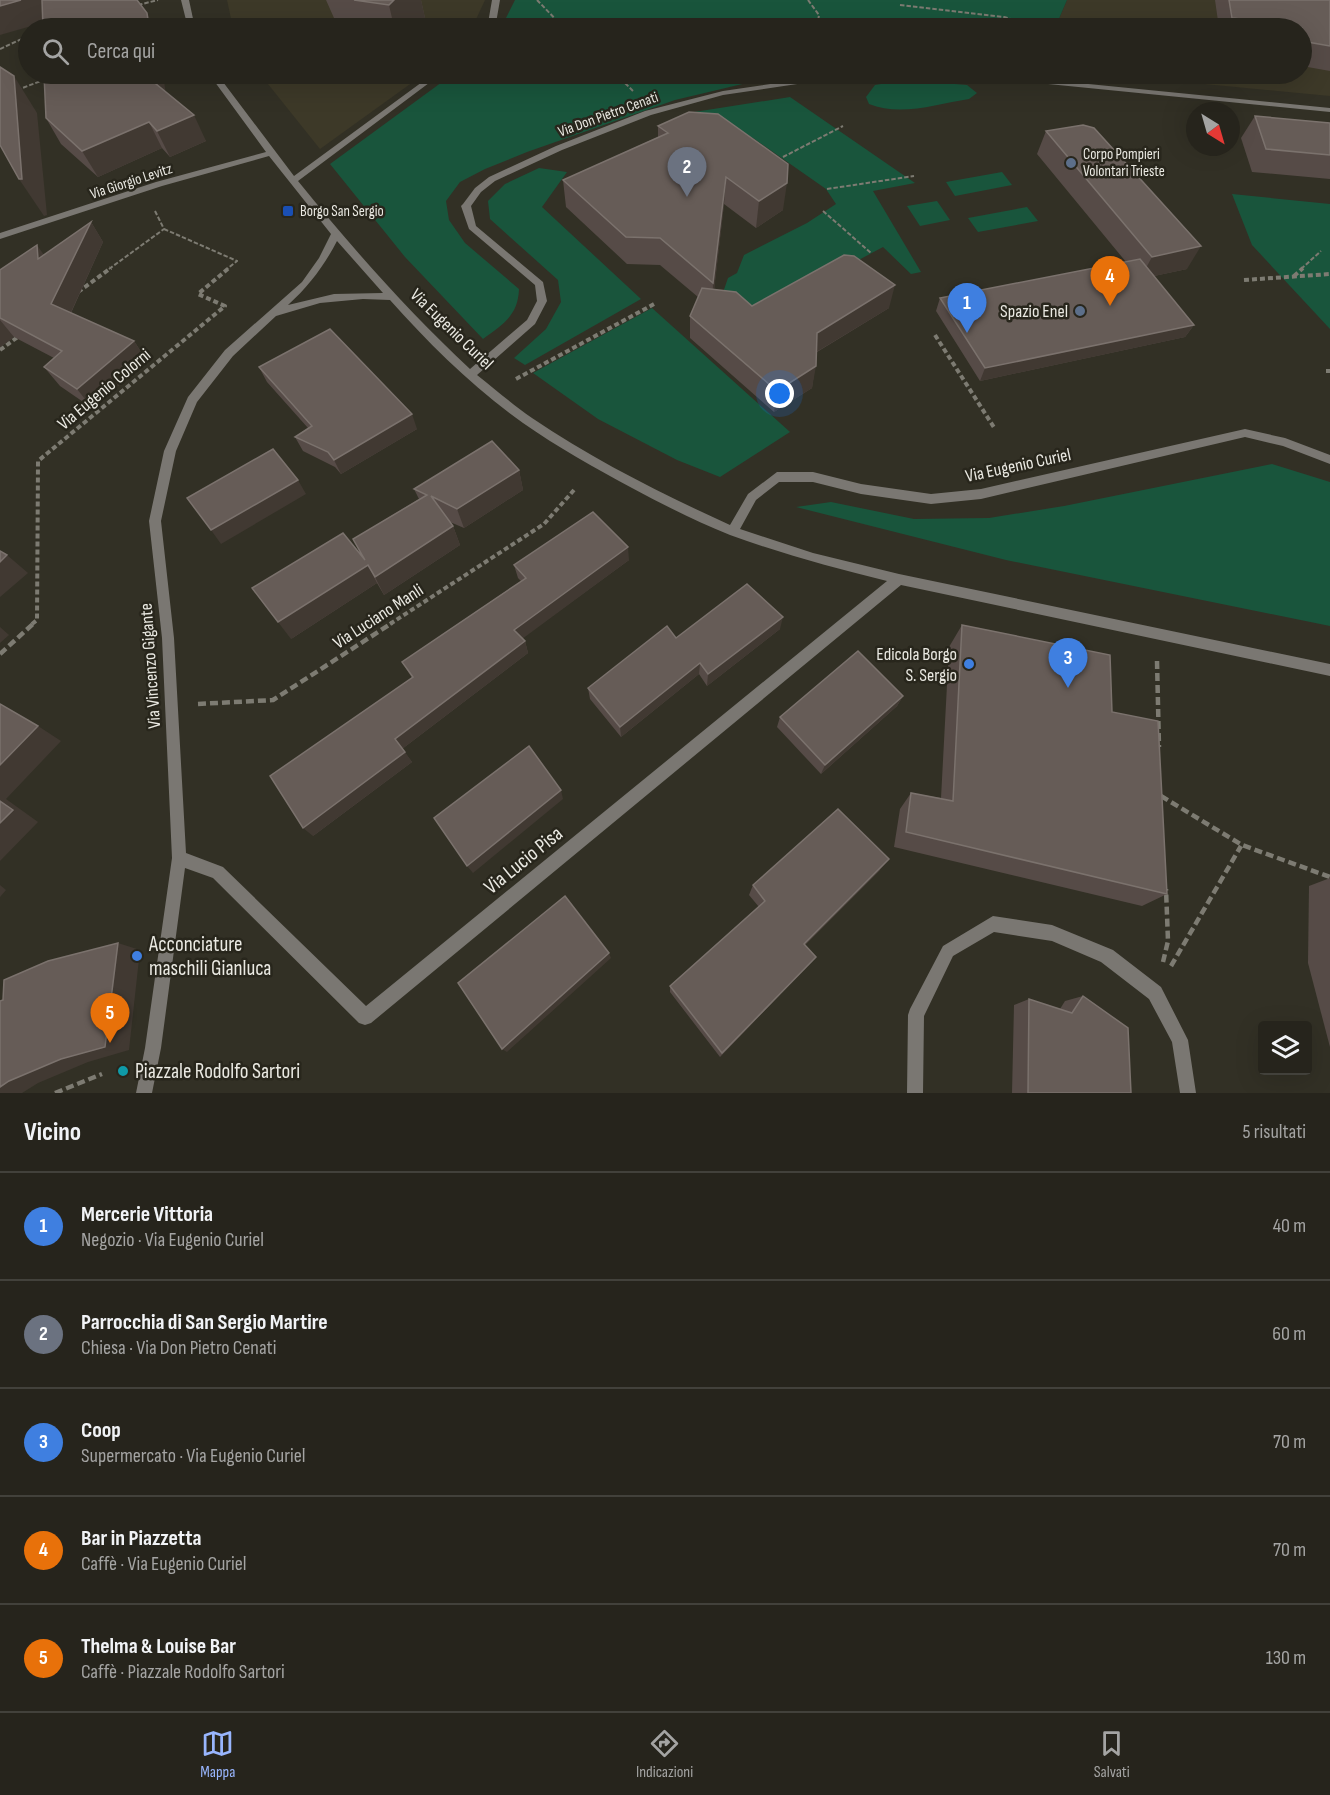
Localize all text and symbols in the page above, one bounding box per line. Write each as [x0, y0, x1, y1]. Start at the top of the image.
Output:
search box [18, 18, 1312, 84]
icon: search [39, 35, 72, 68]
text: Cerca qui [87, 38, 155, 65]
street label: Via Don Pietro Cenati [555, 87, 661, 141]
north arrow [1186, 102, 1240, 156]
place label: Corpo Pompieri Volontari Trieste [1083, 145, 1165, 181]
pin: 2 [668, 148, 706, 197]
marker: Corpo Pompieri Volontari Trieste [1064, 156, 1078, 170]
street label: Via Giorgio Levitz [88, 159, 175, 204]
place label: Borgo San Sergio [300, 202, 384, 221]
marker: Borgo San Sergio [281, 204, 295, 218]
pin: 4 [1090, 256, 1130, 306]
pin: 1 [948, 284, 986, 333]
street label: Via Eugenio Curiel [406, 285, 498, 374]
place label: Spazio Enel [1000, 301, 1068, 322]
marker: Spazio Enel [1073, 304, 1087, 318]
street label: Via Eugenio Colorni [54, 344, 155, 434]
your location [765, 379, 794, 408]
street label: Via Eugenio Curiel [963, 444, 1073, 487]
street label: Via Luciano Manli [329, 579, 427, 653]
street label: Via Vincenzo Gigante [136, 603, 165, 729]
pin: 3 [1048, 638, 1088, 688]
place label: Edicola Borgo S. Sergio [876, 644, 957, 686]
marker: Edicola Borgo S. Sergio [962, 657, 976, 671]
street label: Via Lucio Pisa [479, 821, 568, 900]
place label: Acconciature maschili Gianluca [148, 932, 271, 981]
marker: Acconciature maschili Gianluca [130, 949, 144, 963]
pin: 5 [90, 994, 130, 1043]
map controls [1258, 1021, 1312, 1075]
button: layers [1258, 1021, 1312, 1075]
place label: Piazzale Rodolfo Sartori [135, 1059, 300, 1084]
marker: Piazzale Rodolfo Sartori [116, 1064, 130, 1078]
text: Vicino [24, 1117, 81, 1148]
text: 5 risultati [1243, 1120, 1306, 1144]
text: Mercerie Vittoria [81, 1201, 213, 1228]
text: 1 [40, 1214, 47, 1238]
text: 40 m [1273, 1214, 1306, 1238]
text: Negozio · Via Eugenio Curiel [81, 1228, 264, 1252]
text: Parrocchia di San Sergio Martire [81, 1309, 328, 1336]
text: 2 [39, 1322, 48, 1346]
text: 60 m [1272, 1322, 1306, 1346]
text: Chiesa · Via Don Pietro Cenati [81, 1336, 276, 1360]
text: Coop [81, 1417, 121, 1444]
text: 3 [39, 1430, 48, 1454]
text: 70 m [1273, 1430, 1306, 1454]
text: Supermercato · Via Eugenio Curiel [81, 1444, 305, 1468]
text: Bar in Piazzetta [81, 1525, 201, 1552]
text: 4 [39, 1538, 48, 1562]
text: 70 m [1273, 1538, 1306, 1562]
text: Caffè · Via Eugenio Curiel [81, 1552, 247, 1576]
text: Thelma & Louise Bar [81, 1633, 236, 1660]
text: 5 [39, 1646, 48, 1670]
text: 130 m [1266, 1646, 1306, 1670]
text: Caffè · Piazzale Rodolfo Sartori [81, 1660, 285, 1684]
tab: Mappa [200, 1727, 235, 1782]
tab: Indicazioni [636, 1727, 693, 1782]
tab: Salvati [1094, 1727, 1130, 1782]

